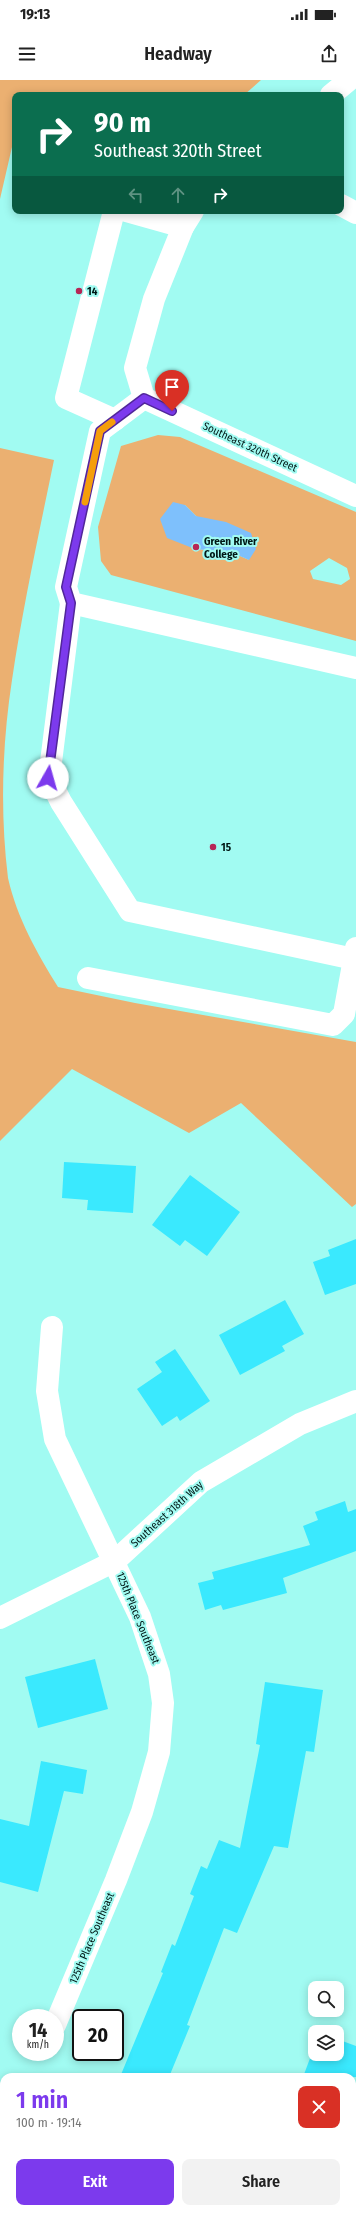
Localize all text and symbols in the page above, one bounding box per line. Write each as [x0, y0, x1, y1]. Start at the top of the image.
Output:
text: 19:13 [20, 5, 50, 23]
icon: menu [16, 43, 38, 65]
text: Headway [144, 43, 212, 65]
icon: share [318, 43, 340, 65]
text: 90 m [94, 106, 151, 139]
icon: right [28, 108, 80, 160]
text: Southeast 320th Street [94, 140, 262, 162]
icon: left [125, 184, 147, 206]
icon: ahead [167, 184, 189, 206]
icon: right [209, 184, 231, 206]
place label: 14 [87, 285, 98, 298]
marker: 14 [74, 286, 84, 296]
pin [155, 370, 189, 411]
icon: arrive [161, 376, 183, 398]
street label: Southeast 320th Street [201, 419, 300, 475]
place label: Green River College [204, 535, 258, 561]
marker: Green River College [191, 542, 201, 552]
position arrow [27, 757, 69, 799]
place label: 15 [221, 841, 232, 854]
marker: 15 [208, 842, 218, 852]
street label: Southeast 318th Way [128, 1478, 206, 1550]
street label: 125th Place Southeast [114, 1570, 162, 1666]
street label: 125th Place Southeast [67, 1890, 117, 1986]
map controls [308, 1981, 344, 2061]
button: search [308, 1981, 344, 2017]
speed limit sign: 20 [72, 2009, 124, 2061]
text: 14 [29, 2018, 47, 2042]
button: layers [308, 2025, 344, 2061]
text: km/h [27, 2039, 49, 2051]
text: 1 min [16, 2086, 68, 2114]
button: close [298, 2086, 340, 2128]
text: 100 m · 19:14 [16, 2115, 82, 2130]
button: Exit [16, 2159, 174, 2205]
button: Share [182, 2159, 340, 2205]

